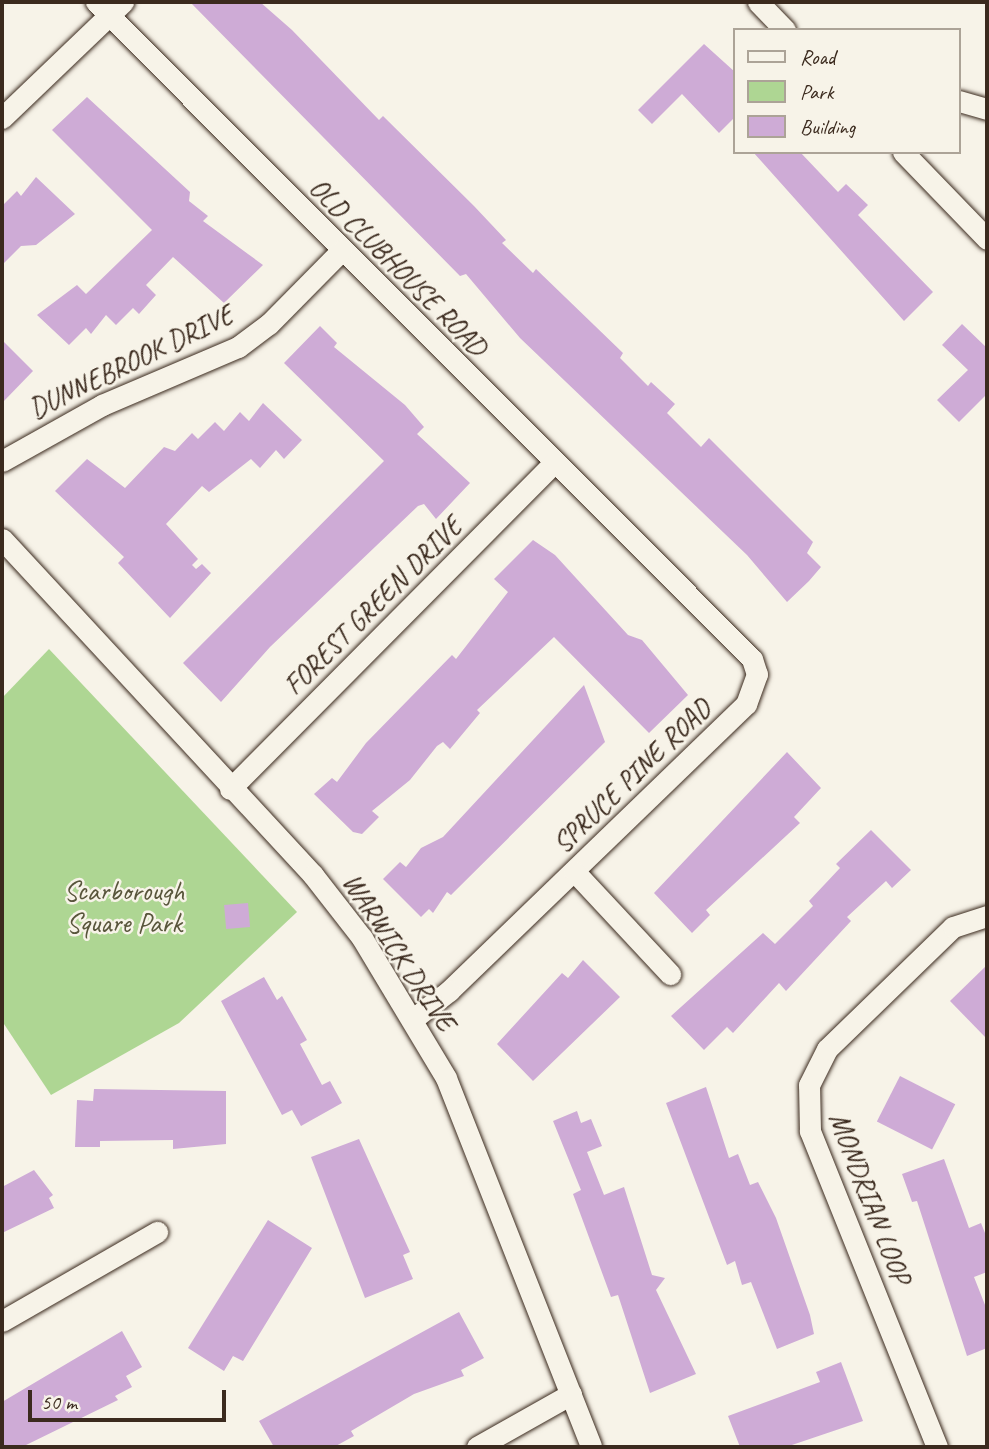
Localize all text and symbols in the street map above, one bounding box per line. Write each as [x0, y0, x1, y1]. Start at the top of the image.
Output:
legend [734, 28, 961, 154]
text: Road [800, 44, 835, 70]
text: Park [800, 79, 833, 105]
text: Building [800, 114, 855, 140]
street label: OLD CLUBHOUSE ROAD [302, 171, 494, 363]
street label: DUNNEBROOK DRIVE [23, 298, 239, 426]
street label: FOREST GREEN DRIVE [277, 510, 469, 702]
street label: SPRUCE PINE ROAD [545, 691, 719, 861]
street label: WARWICK DRIVE [336, 867, 462, 1037]
park label: Scarborough Square Park [64, 874, 184, 940]
street label: MONDRIAN LOOP [822, 1108, 918, 1288]
scale bar [32, 1376, 229, 1420]
text: 50 m [41, 1389, 77, 1415]

